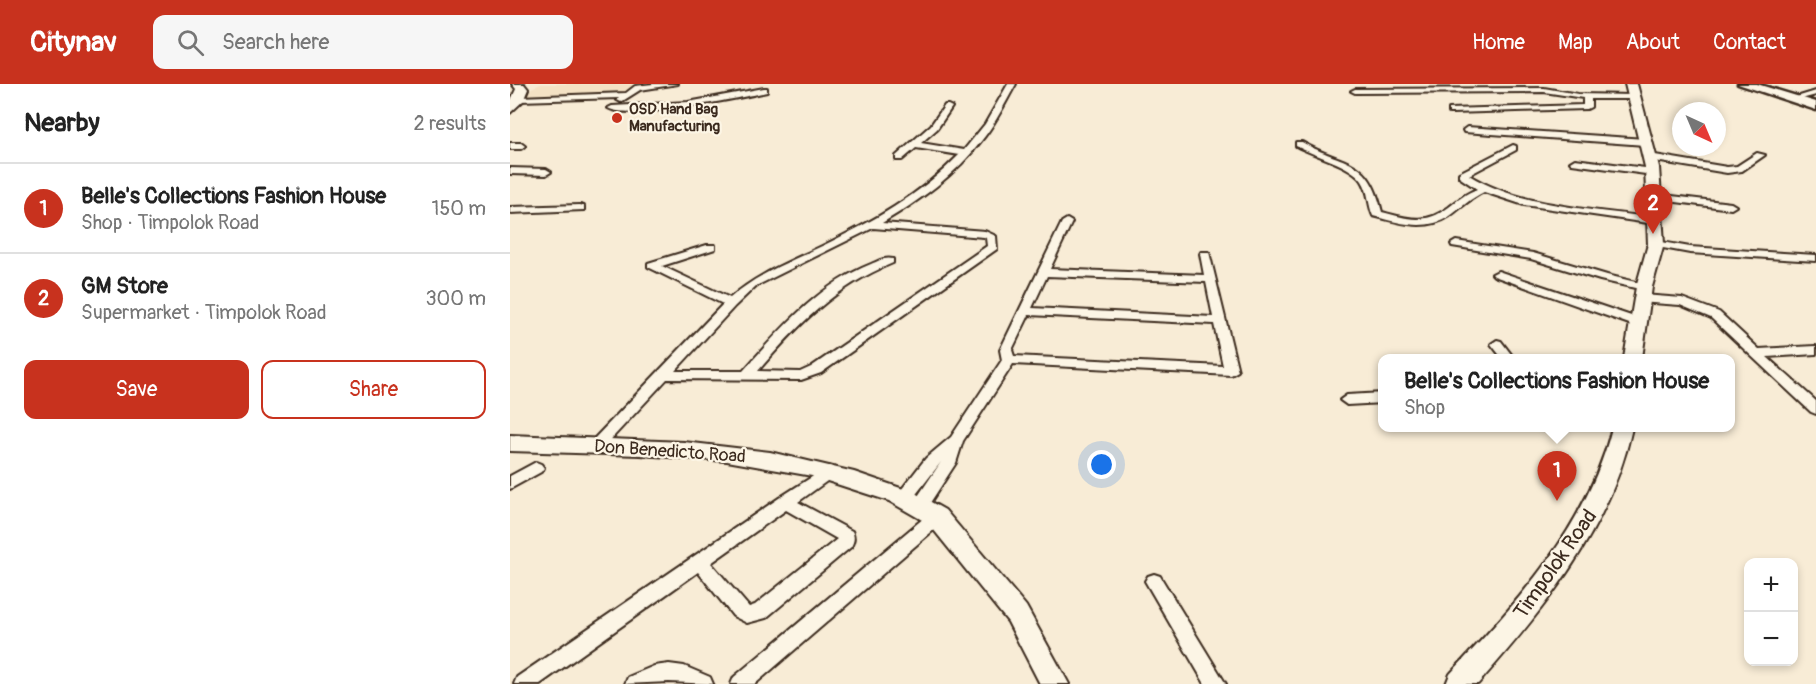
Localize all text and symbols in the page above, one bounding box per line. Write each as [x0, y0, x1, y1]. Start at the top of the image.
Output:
search box [153, 15, 573, 69]
text: Citynav [30, 25, 117, 60]
icon: search [174, 26, 207, 59]
text: Search here [222, 28, 329, 56]
text: Home [1472, 29, 1525, 56]
text: Map [1558, 29, 1593, 56]
text: About [1626, 29, 1680, 56]
text: Contact [1713, 29, 1786, 56]
place label: OSD Hand Bag Manufacturing [629, 100, 720, 136]
north arrow [1672, 102, 1726, 156]
text: Nearby [24, 107, 100, 139]
text: 2 results [414, 111, 486, 136]
marker: OSD Hand Bag Manufacturing [610, 111, 624, 125]
text: Belle's Collections Fashion House [81, 182, 386, 210]
pin: 2 [1634, 184, 1672, 234]
text: 1 [40, 196, 47, 221]
text: 150 m [432, 196, 486, 221]
text: Shop · Timpolok Road [81, 210, 259, 235]
text: GM Store [81, 272, 168, 300]
text: 2 [38, 286, 49, 311]
text: 300 m [425, 286, 486, 311]
text: Supermarket · Timpolok Road [81, 300, 326, 325]
popup [1378, 354, 1735, 432]
button: Save [24, 360, 249, 419]
button: Share [261, 360, 486, 419]
text: Belle's Collections Fashion House [1404, 367, 1709, 395]
text: Shop [1404, 395, 1445, 420]
street label: Don Benedicto Road [593, 435, 747, 468]
your location [1087, 450, 1116, 479]
pin: 1 [1538, 452, 1576, 501]
street label: Timpolok Road [1508, 504, 1603, 624]
map controls [1744, 558, 1798, 666]
button: + [1744, 558, 1798, 612]
button: − [1744, 612, 1798, 666]

